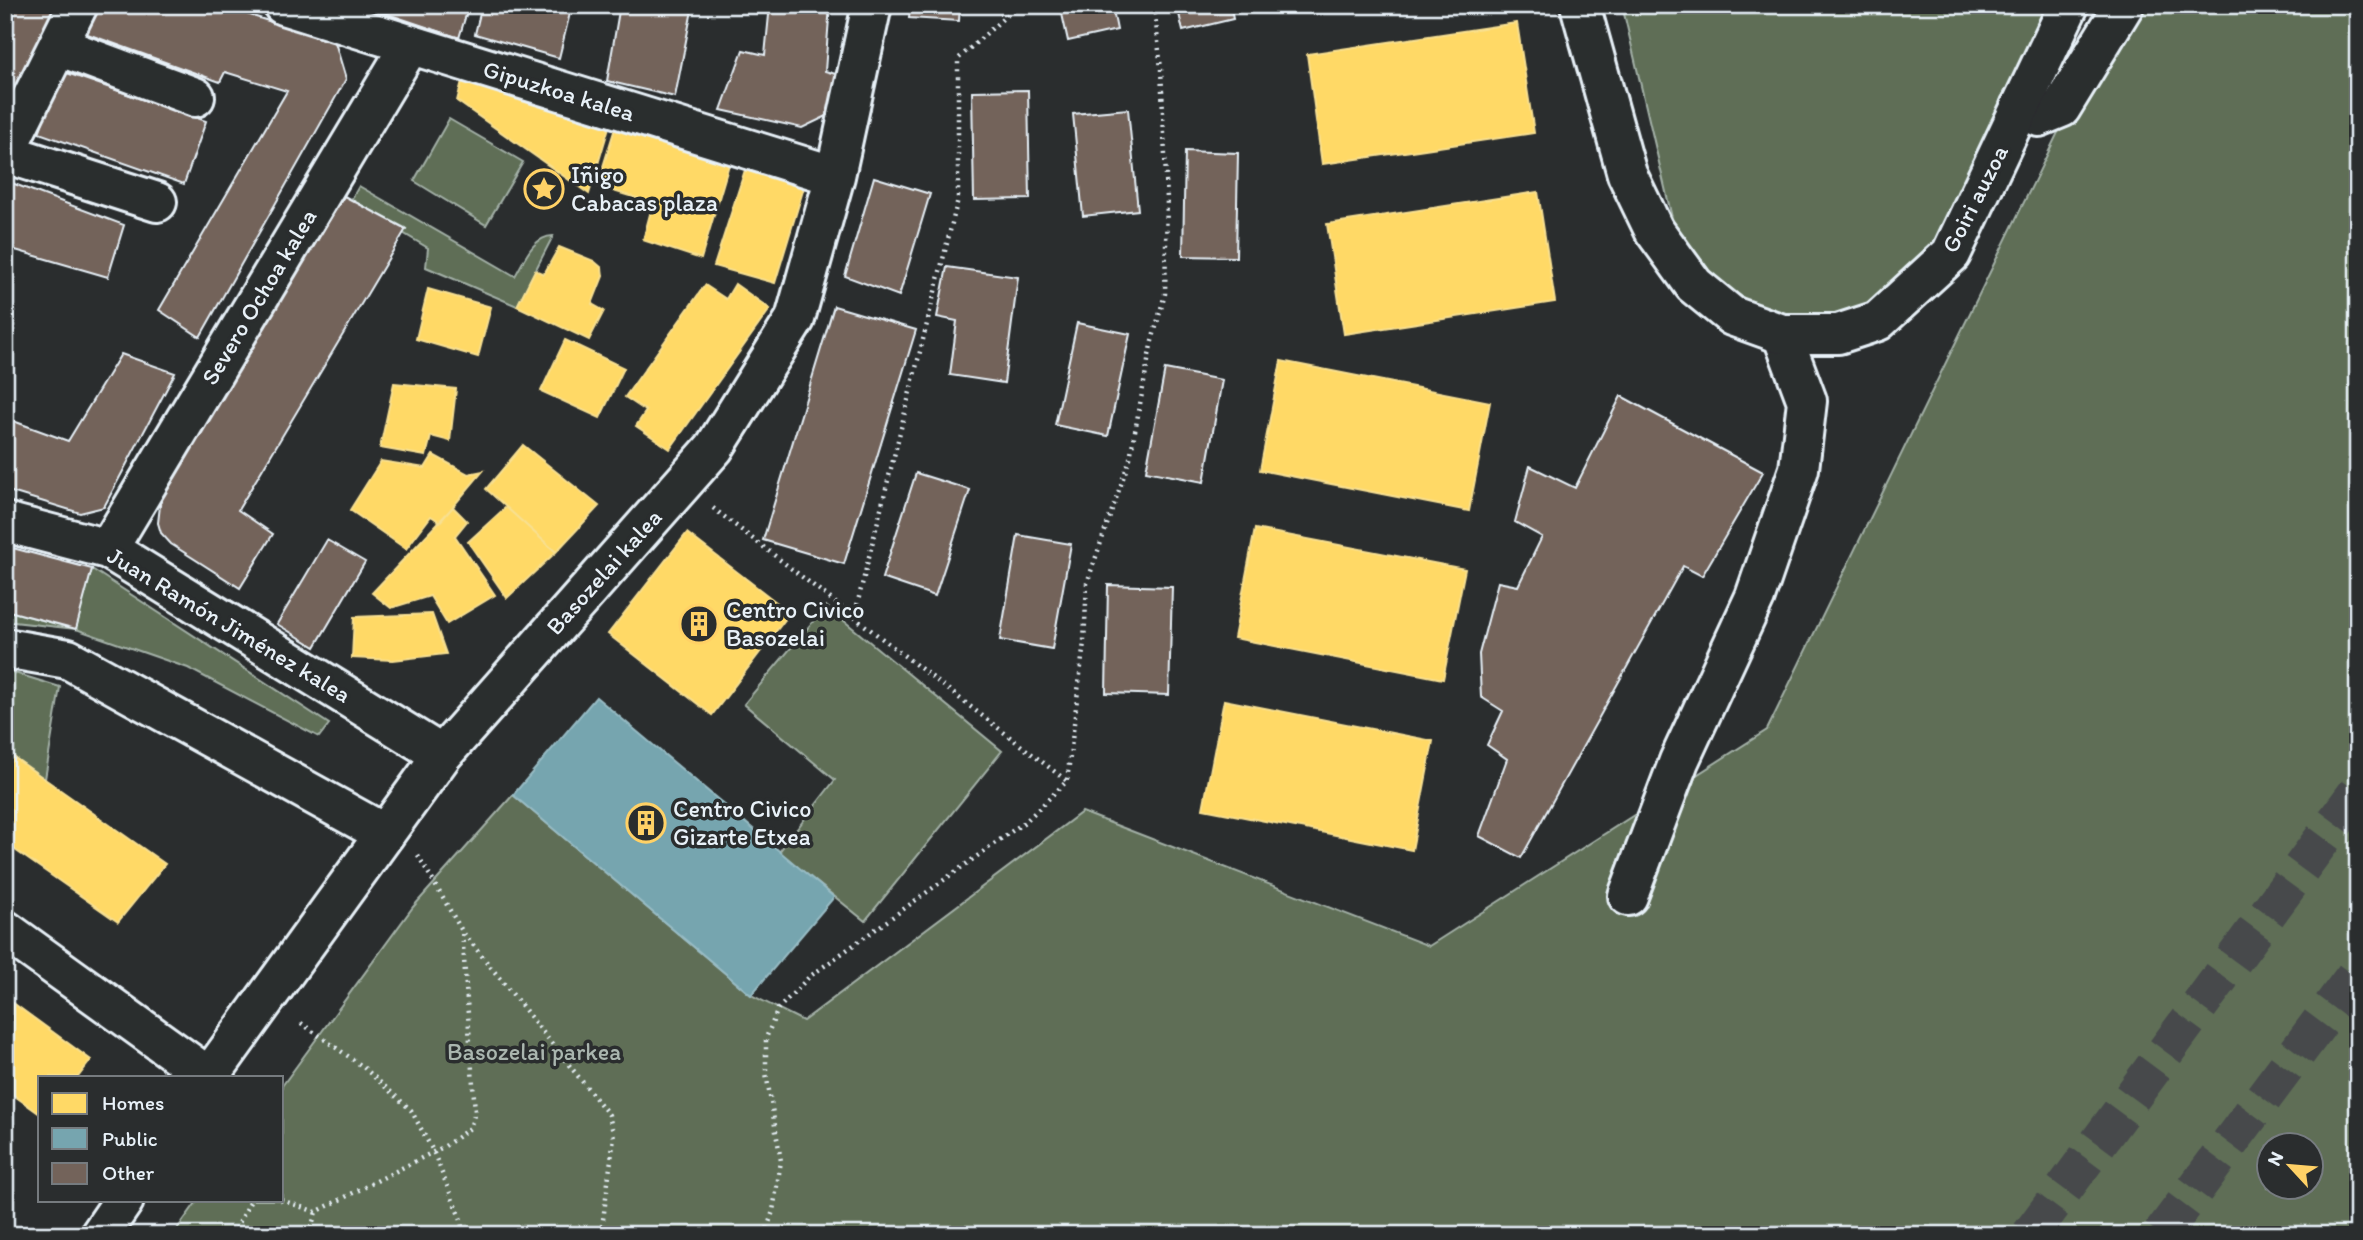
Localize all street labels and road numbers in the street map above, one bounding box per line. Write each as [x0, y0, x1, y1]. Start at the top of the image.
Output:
street label: Gipuzkoa kalea [480, 54, 639, 127]
street label: Goiri auzoa [1935, 140, 2014, 258]
street label: Severo Ochoa kalea [195, 203, 323, 390]
street label: Basozelai kalea [540, 503, 668, 640]
street label: Juan Ramón Jiménez kalea [102, 540, 356, 709]

